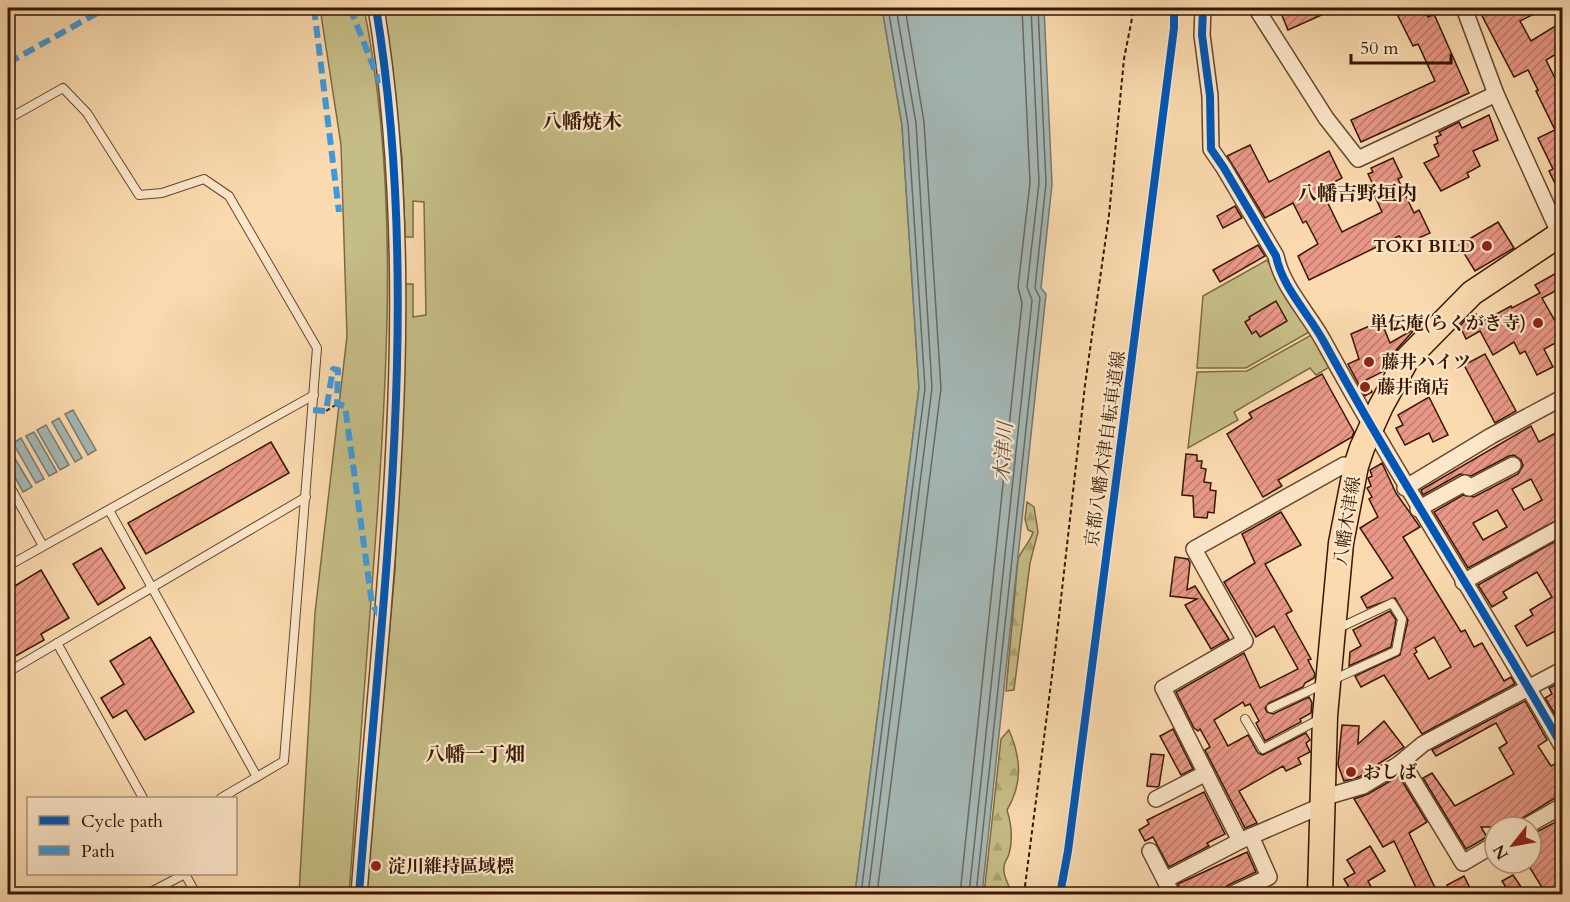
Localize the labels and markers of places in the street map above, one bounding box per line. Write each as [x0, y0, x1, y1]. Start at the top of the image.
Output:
place label: TOKI BILD [1373, 234, 1475, 259]
marker: TOKI BILD [1480, 239, 1494, 253]
place label: 単伝庵(らくがき寺) [1370, 311, 1526, 336]
marker: 単伝庵(らくがき寺) [1531, 316, 1545, 330]
place label: 藤井ハイツ [1381, 350, 1471, 375]
marker: 藤井ハイツ [1362, 355, 1376, 369]
place label: 藤井商店 [1377, 375, 1449, 400]
marker: 藤井商店 [1358, 380, 1372, 394]
place label: おしば [1363, 760, 1417, 785]
marker: おしば [1344, 765, 1358, 779]
place label: 淀川維持區域標 [388, 854, 514, 879]
marker: 淀川維持區域標 [369, 859, 383, 873]

